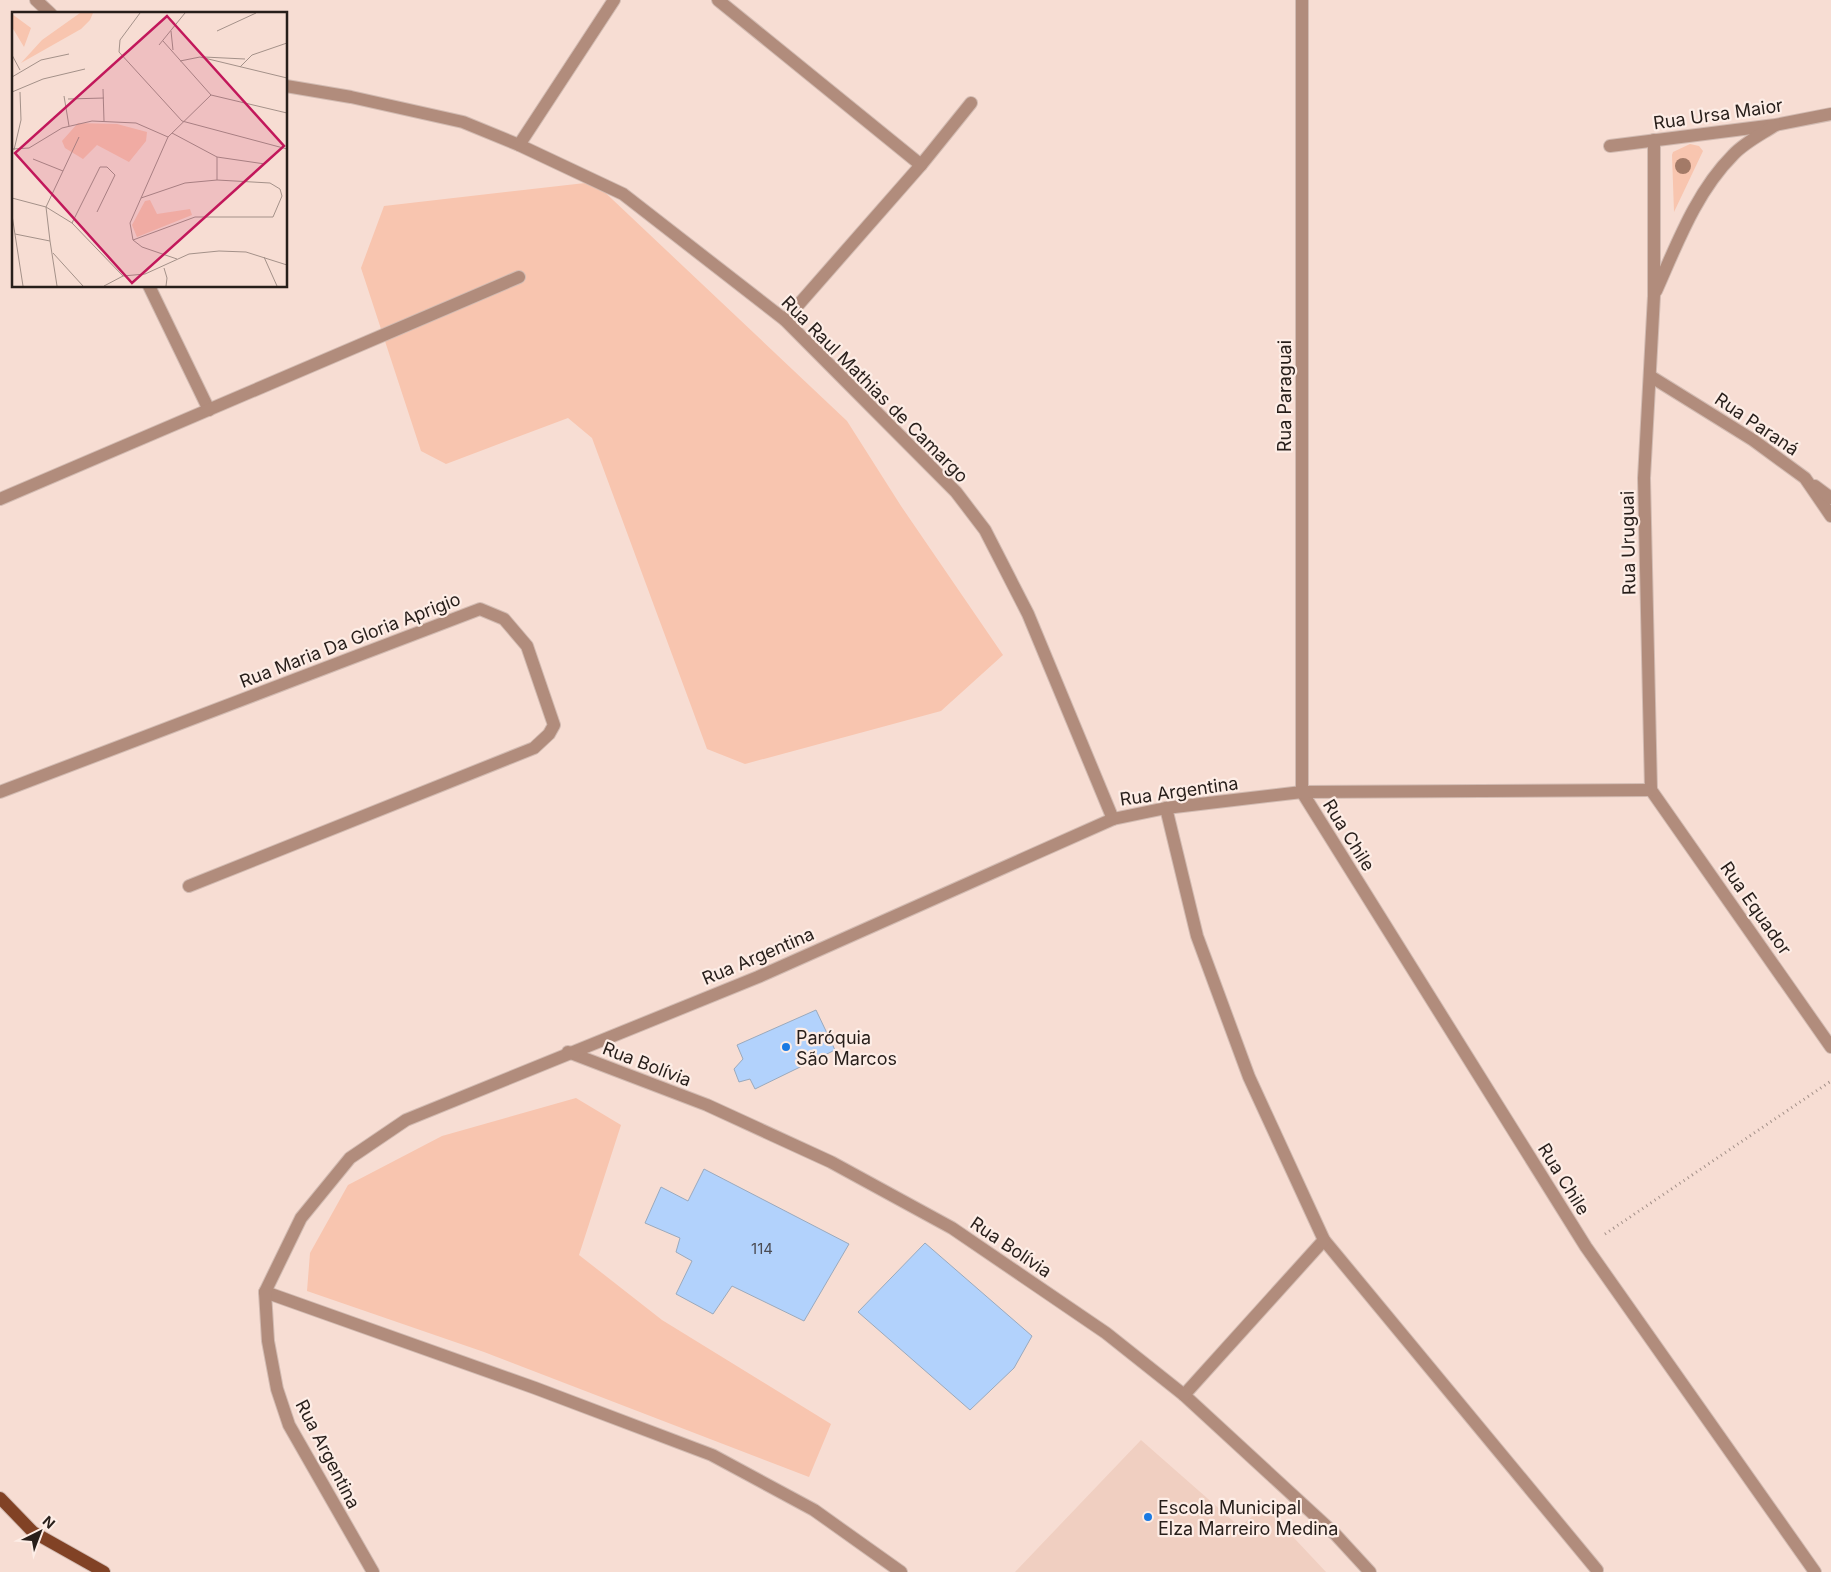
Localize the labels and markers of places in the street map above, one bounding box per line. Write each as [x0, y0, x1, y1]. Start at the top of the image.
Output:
place label: Paróquia São Marcos [796, 1027, 897, 1069]
marker: Paróquia São Marcos [780, 1041, 792, 1053]
place label: Escola Municipal Elza Marreiro Medina [1158, 1497, 1338, 1539]
marker: Escola Municipal Elza Marreiro Medina [1142, 1511, 1154, 1523]

